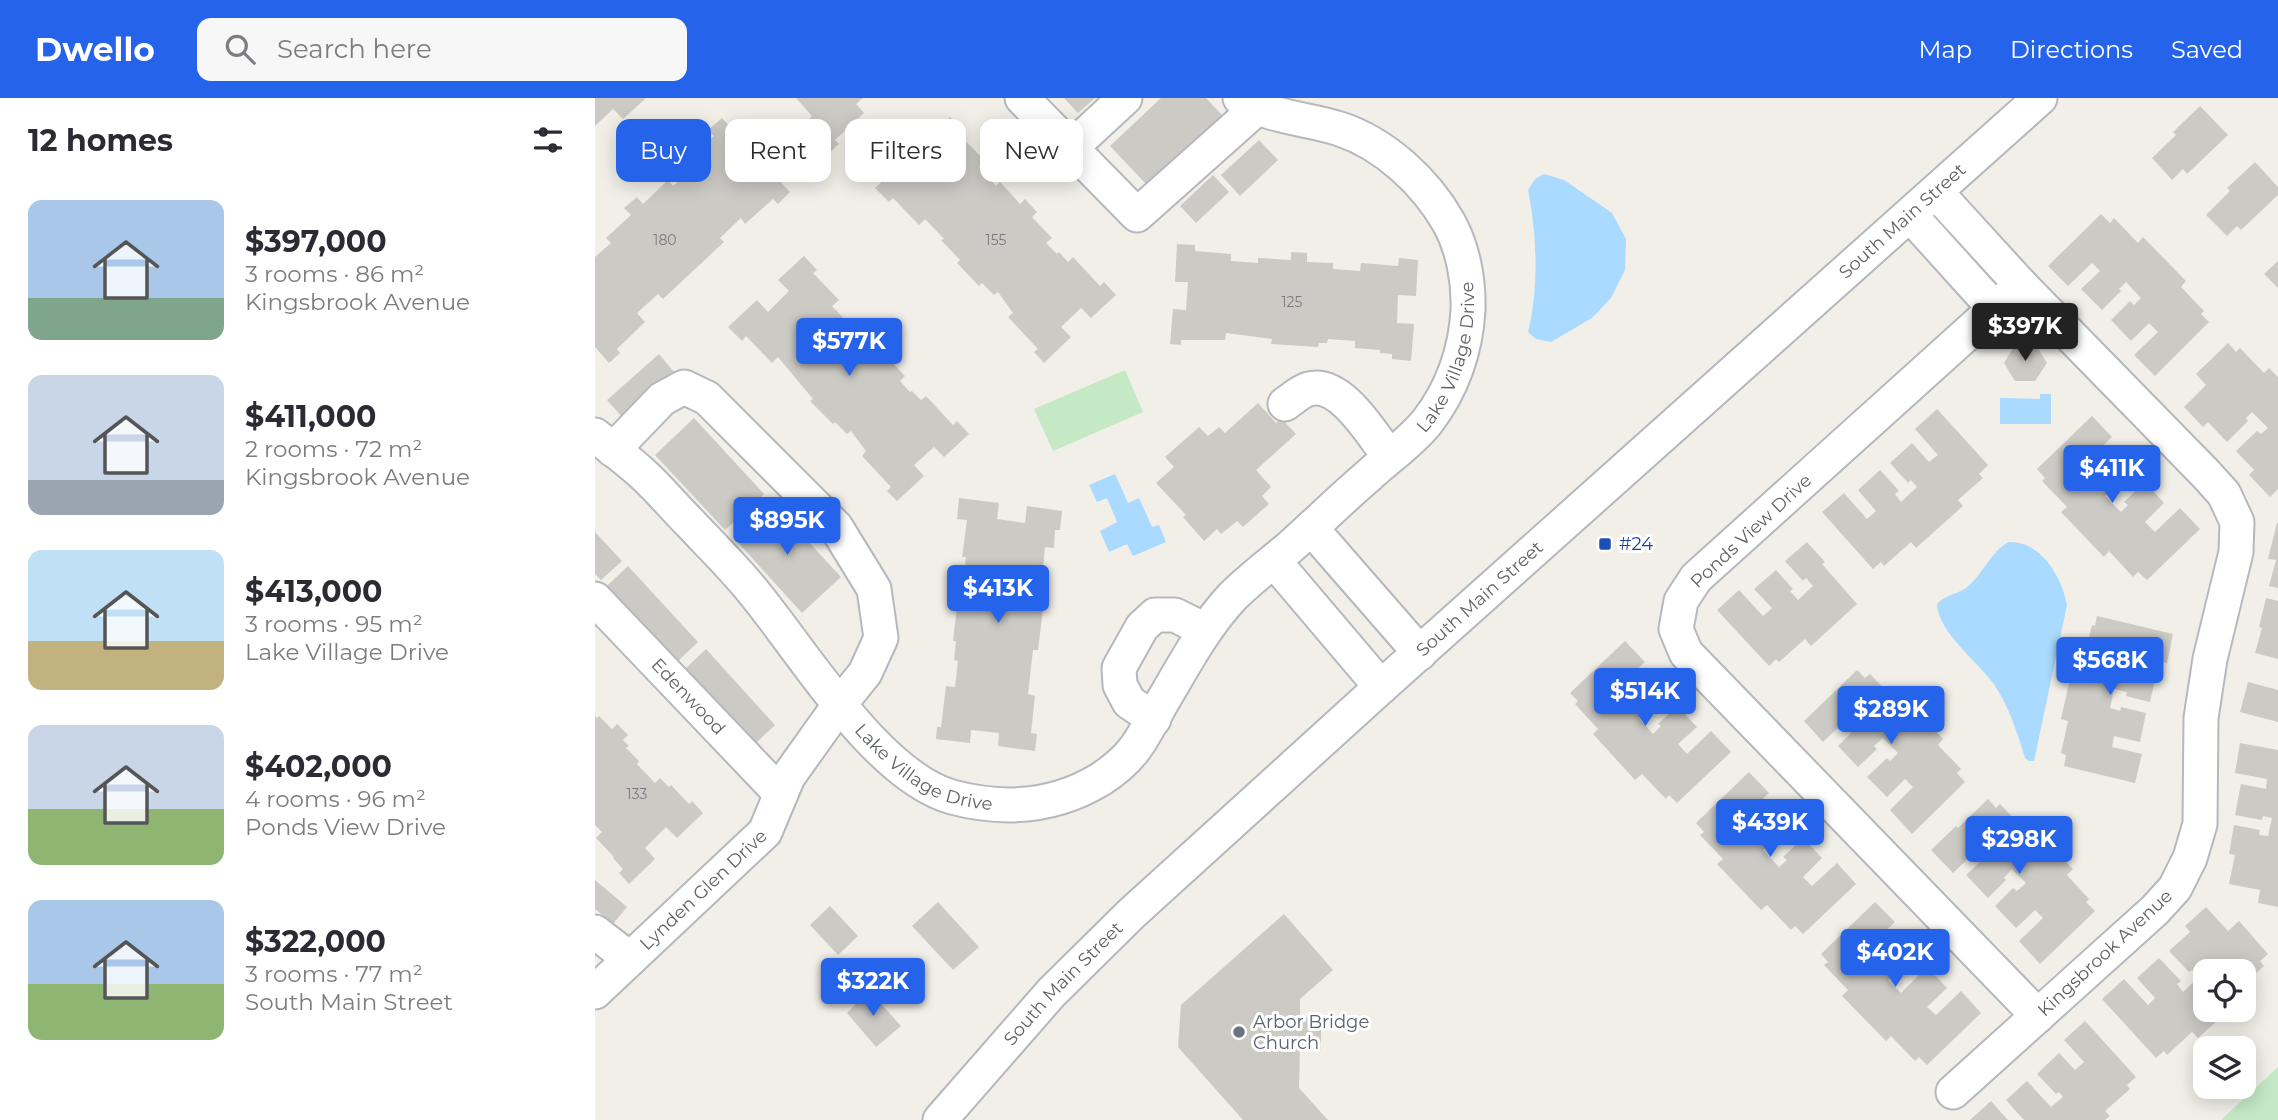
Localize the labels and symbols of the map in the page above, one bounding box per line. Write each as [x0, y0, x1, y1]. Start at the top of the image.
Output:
street label: South Main Street [1834, 159, 1970, 283]
house number: 180 [653, 231, 677, 249]
house number: 155 [986, 231, 1006, 249]
street label: Lake Village Drive [1412, 281, 1479, 437]
house number: 125 [1282, 293, 1303, 311]
pin: $397K [1976, 303, 2074, 363]
pin: $577K [800, 318, 898, 378]
pin: $411K [2063, 446, 2161, 505]
street label: Ponds View Drive [1686, 469, 1816, 593]
pin: $895K [738, 498, 836, 557]
place label: #24 [1619, 533, 1653, 555]
street label: South Main Street [1412, 536, 1548, 661]
marker: #24 [1597, 536, 1613, 552]
pin: $413K [949, 566, 1047, 625]
pin: $568K [2061, 638, 2159, 697]
street label: Edenwood [647, 654, 730, 740]
pin: $514K [1596, 668, 1694, 728]
pin: $289K [1842, 686, 1940, 746]
street label: Lake Village Drive [850, 719, 994, 815]
house number: 133 [627, 785, 647, 803]
pin: $439K [1721, 800, 1819, 859]
pin: $298K [1970, 816, 2068, 876]
street label: Lynden Glen Drive [635, 825, 772, 955]
street label: Kingsbrook Avenue [2033, 885, 2177, 1021]
street label: South Main Street [999, 917, 1128, 1050]
pin: $402K [1846, 930, 1944, 989]
pin: $322K [824, 958, 922, 1018]
place label: Arbor Bridge Church [1253, 1011, 1369, 1054]
marker: Arbor Bridge Church [1231, 1024, 1247, 1040]

